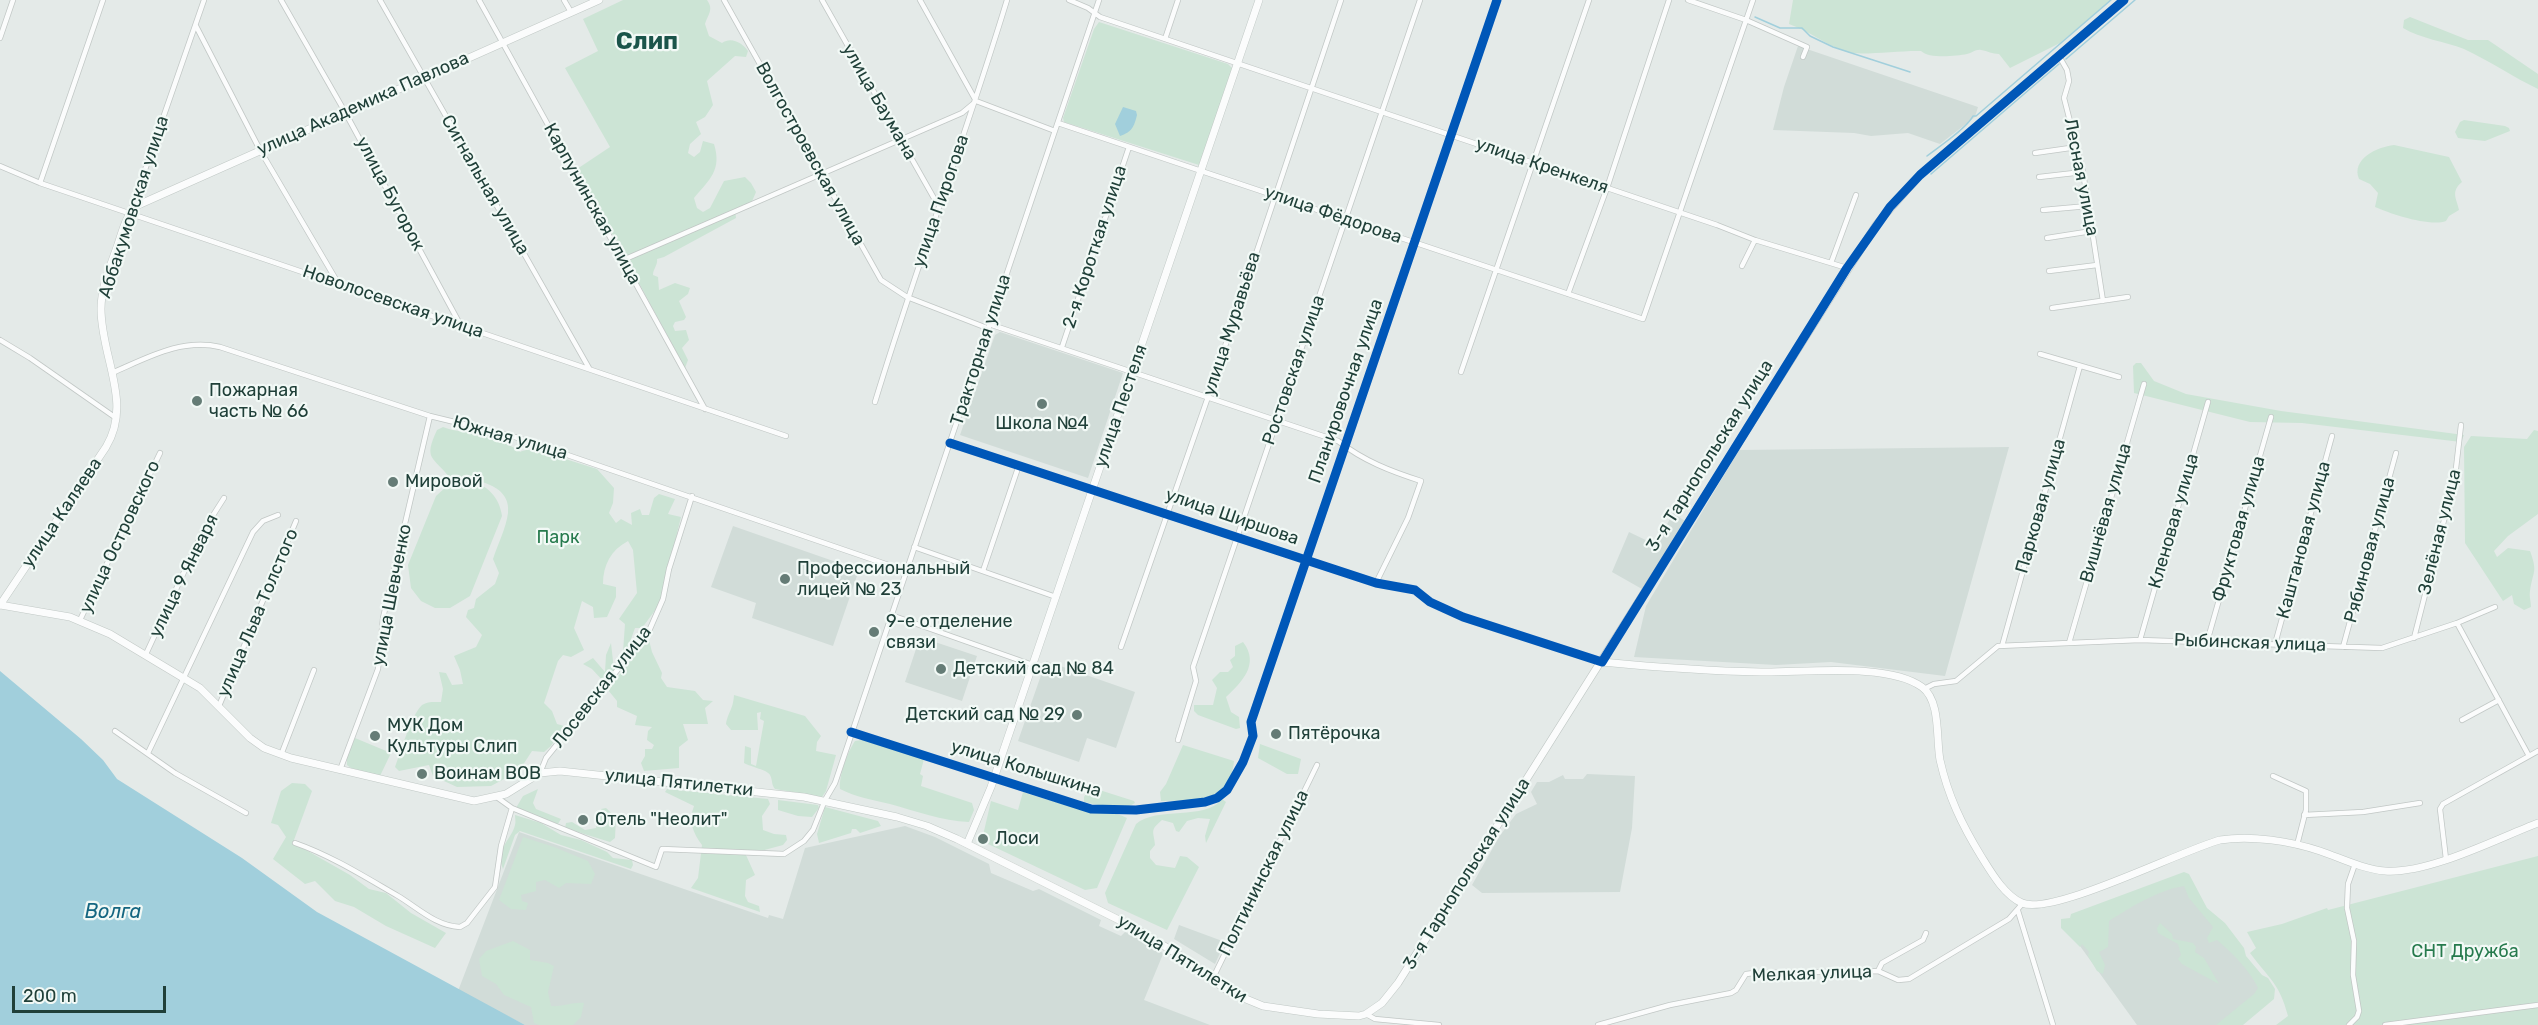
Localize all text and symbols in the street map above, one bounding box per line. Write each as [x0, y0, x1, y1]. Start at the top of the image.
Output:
district label: Слип [616, 28, 678, 56]
street label: улица Баумана [837, 40, 921, 164]
street label: улица Академика Павлова [254, 47, 472, 161]
street label: Волгостроевская улица [751, 59, 869, 249]
street label: Сигнальная улица [436, 111, 534, 259]
street label: Аббакумовская улица [94, 113, 174, 301]
street label: Лесная улица [2059, 116, 2103, 238]
street label: Карпунинская улица [539, 120, 645, 288]
street label: улица Пирогова [908, 132, 974, 270]
street label: улица Бугорок [351, 133, 429, 255]
street label: улица Кренкеля [1473, 133, 1611, 199]
street label: 2-я Короткая улица [1058, 163, 1132, 331]
street label: улица Фёдорова [1261, 181, 1405, 249]
street label: улица Муравьёва [1199, 249, 1265, 399]
street label: Новолосевская улица [300, 261, 486, 343]
street label: Тракторная улица [946, 272, 1016, 428]
street label: Ростовская улица [1258, 292, 1330, 448]
street label: Планировочная улица [1304, 296, 1388, 486]
street label: улица Пестеля [1090, 342, 1152, 470]
street label: 3-я Тарнопольская улица [1642, 356, 1778, 556]
place label: Пожарная часть № 66 [209, 380, 308, 422]
marker: Пожарная часть № 66 [190, 394, 204, 408]
marker: Школа №4 [1035, 397, 1049, 411]
street label: Южная улица [450, 411, 570, 465]
place label: Школа №4 [995, 413, 1089, 435]
street label: Парковая улица [2011, 436, 2071, 576]
street label: Вишнёвая улица [2076, 441, 2136, 585]
street label: Кленовая улица [2144, 451, 2204, 591]
street label: улица Каляева [17, 454, 107, 572]
street label: Фруктовая улица [2208, 454, 2270, 604]
street label: улица Островского [75, 457, 165, 617]
street label: Каштановая улица [2273, 459, 2335, 621]
street label: Зелёная улица [2414, 467, 2466, 597]
place label: Мировой [405, 471, 483, 493]
marker: Мировой [386, 475, 400, 489]
street label: Рябиновая улица [2340, 475, 2400, 625]
street label: улица Ширшова [1162, 484, 1302, 550]
street label: улица 9 Января [145, 511, 223, 641]
street label: улица Шевченко [368, 522, 416, 668]
street label: улица Льва Толстого [213, 526, 303, 700]
park label: Парк [536, 527, 580, 549]
place label: Профессиональный лицей № 23 [797, 558, 970, 600]
marker: Профессиональный лицей № 23 [778, 572, 792, 586]
place label: 9-е отделение связи [886, 611, 1012, 654]
street label: Лосевская улица [548, 622, 656, 752]
marker: 9-е отделение связи [867, 625, 881, 639]
street label: Рыбинская улица [2174, 630, 2326, 656]
place label: Детский сад № 84 [953, 658, 1114, 680]
marker: Детский сад № 84 [934, 662, 948, 676]
place label: Детский сад № 29 [905, 704, 1065, 726]
marker: Детский сад № 29 [1070, 708, 1084, 722]
place label: МУК Дом Культуры Слип [387, 715, 517, 758]
place label: Пятёрочка [1288, 723, 1381, 745]
marker: Пятёрочка [1269, 727, 1283, 741]
marker: МУК Дом Культуры Слип [368, 729, 382, 743]
street label: улица Колышкина [948, 736, 1104, 802]
place label: Воинам ВОВ [434, 763, 541, 785]
street label: улица Пятилетки [604, 764, 754, 802]
marker: Воинам ВОВ [415, 767, 429, 781]
street label: 3-я Тарнопольская улица [1399, 774, 1535, 974]
street label: Полтининская улица [1214, 786, 1314, 960]
place label: Отель "Неолит" [595, 809, 727, 831]
marker: Отель "Неолит" [576, 813, 590, 827]
place label: Лоси [995, 828, 1039, 850]
marker: Лоси [976, 832, 990, 846]
water label: Волга [85, 900, 141, 924]
street label: улица Пятилетки [1113, 910, 1251, 1008]
park label: СНТ Дружба [2411, 941, 2519, 963]
street label: Мелкая улица [1752, 961, 1872, 987]
scale bar [15, 974, 170, 1012]
text: 200 m [23, 985, 77, 1007]

